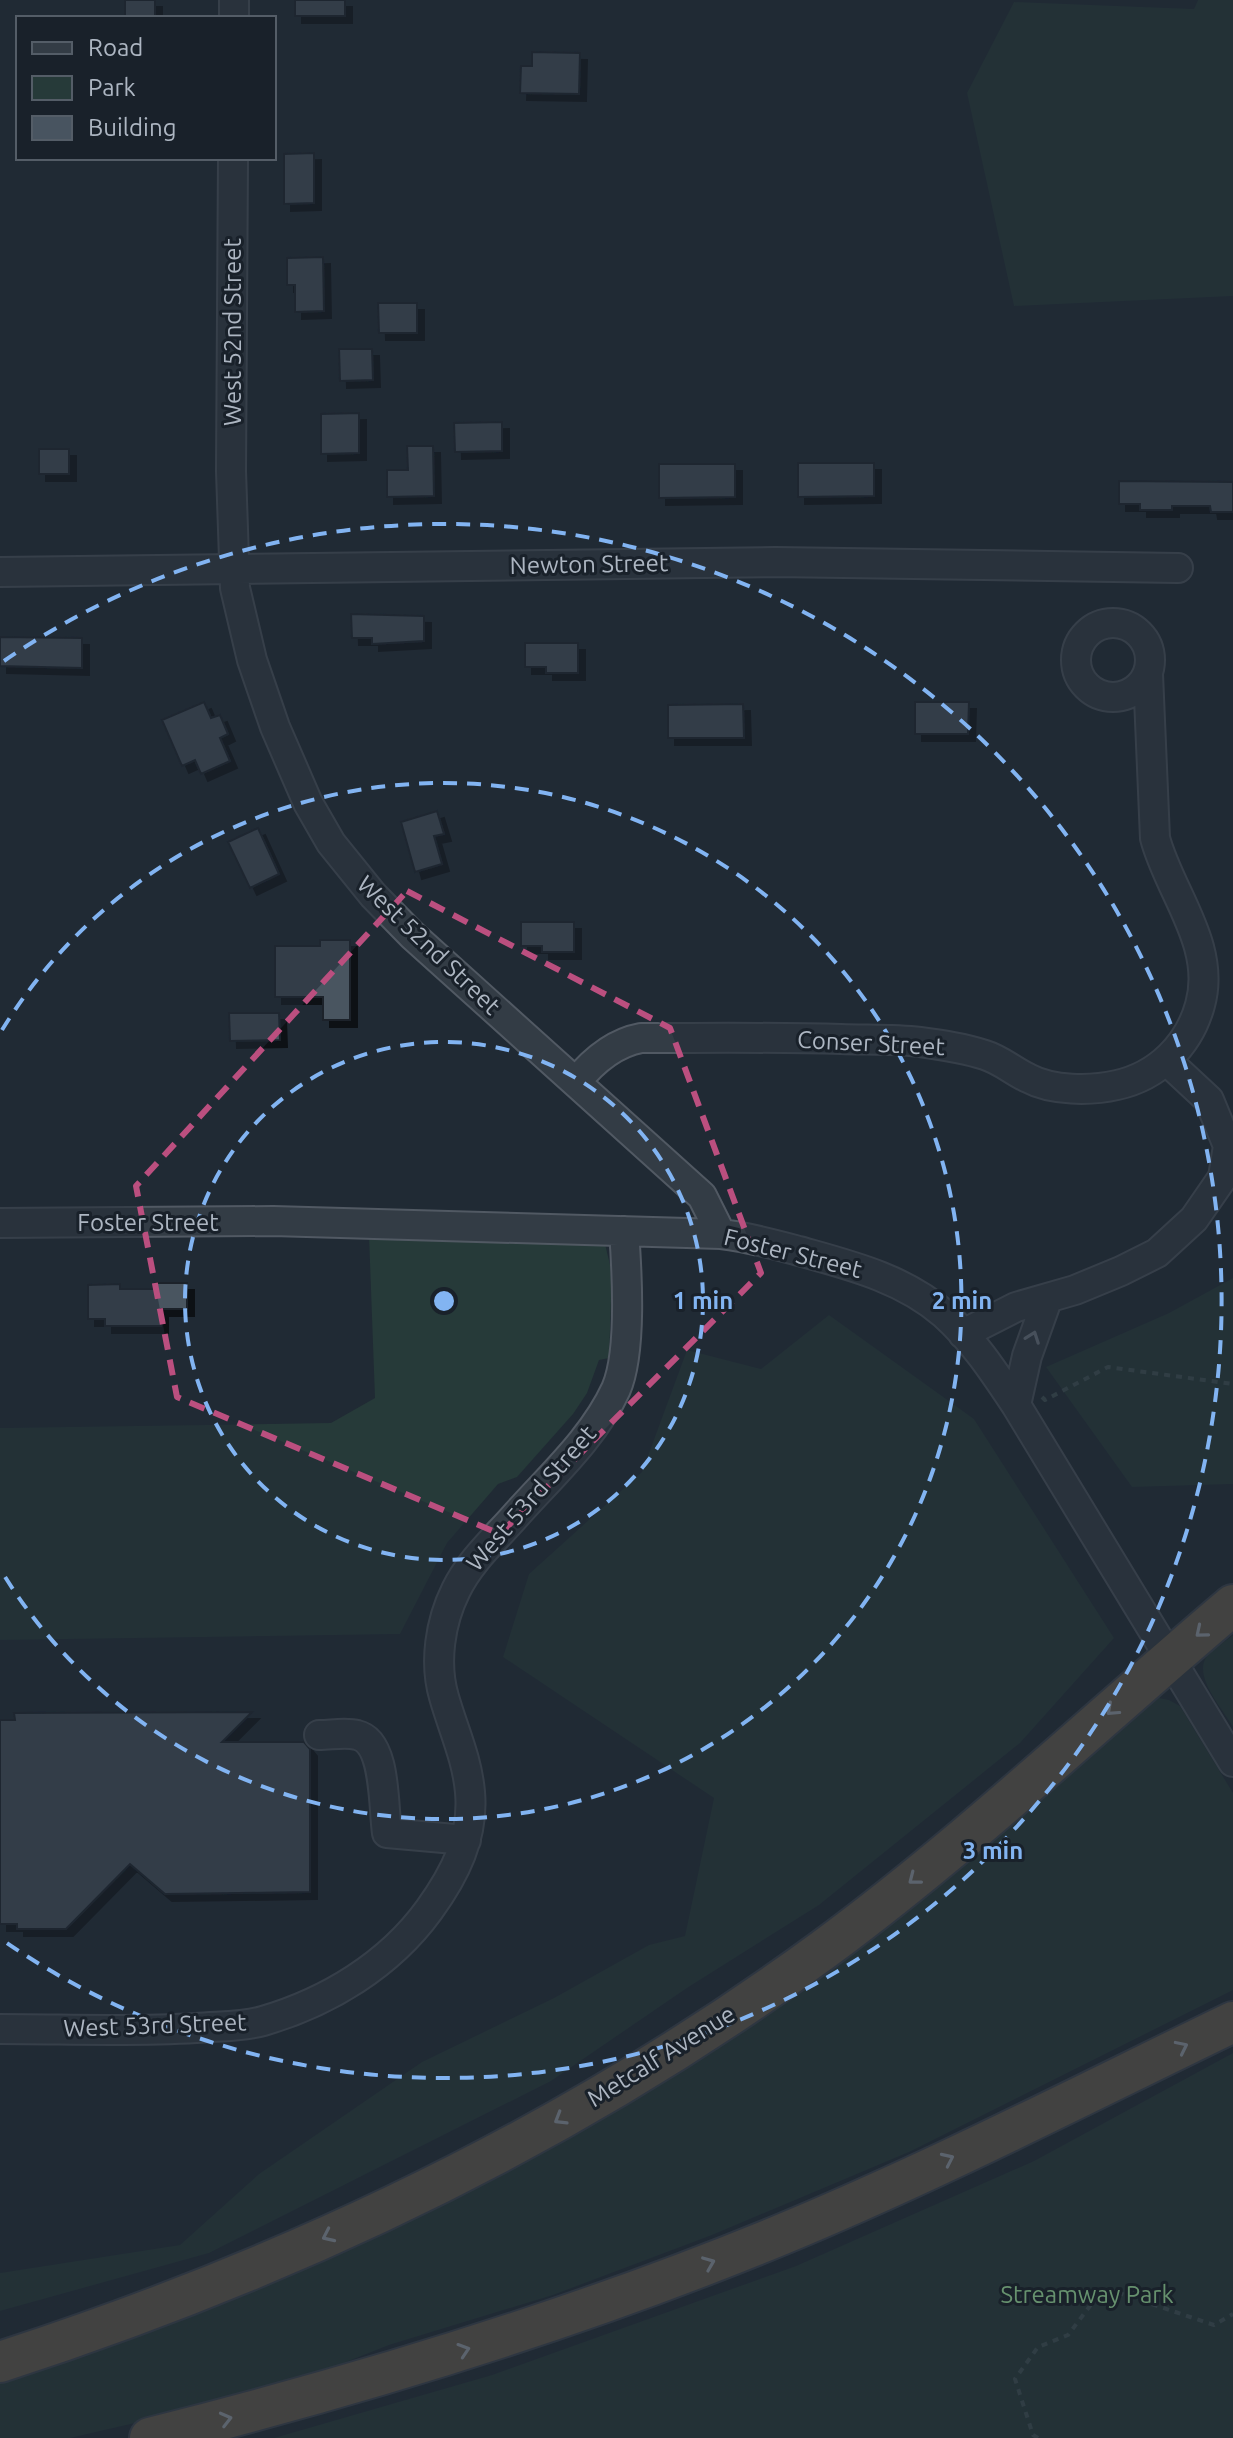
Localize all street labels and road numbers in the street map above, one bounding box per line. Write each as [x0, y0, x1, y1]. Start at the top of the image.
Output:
street label: West 52nd Street [219, 238, 246, 426]
street label: Newton Street [509, 549, 669, 579]
street label: West 52nd Street [352, 870, 506, 1020]
street label: Conser Street [797, 1026, 946, 1060]
street label: Foster Street [77, 1209, 219, 1236]
street label: Foster Street [721, 1223, 865, 1283]
street label: West 53rd Street [461, 1420, 602, 1576]
street label: Metcalf Avenue [582, 2000, 740, 2112]
street label: West 53rd Street [63, 2008, 248, 2042]

